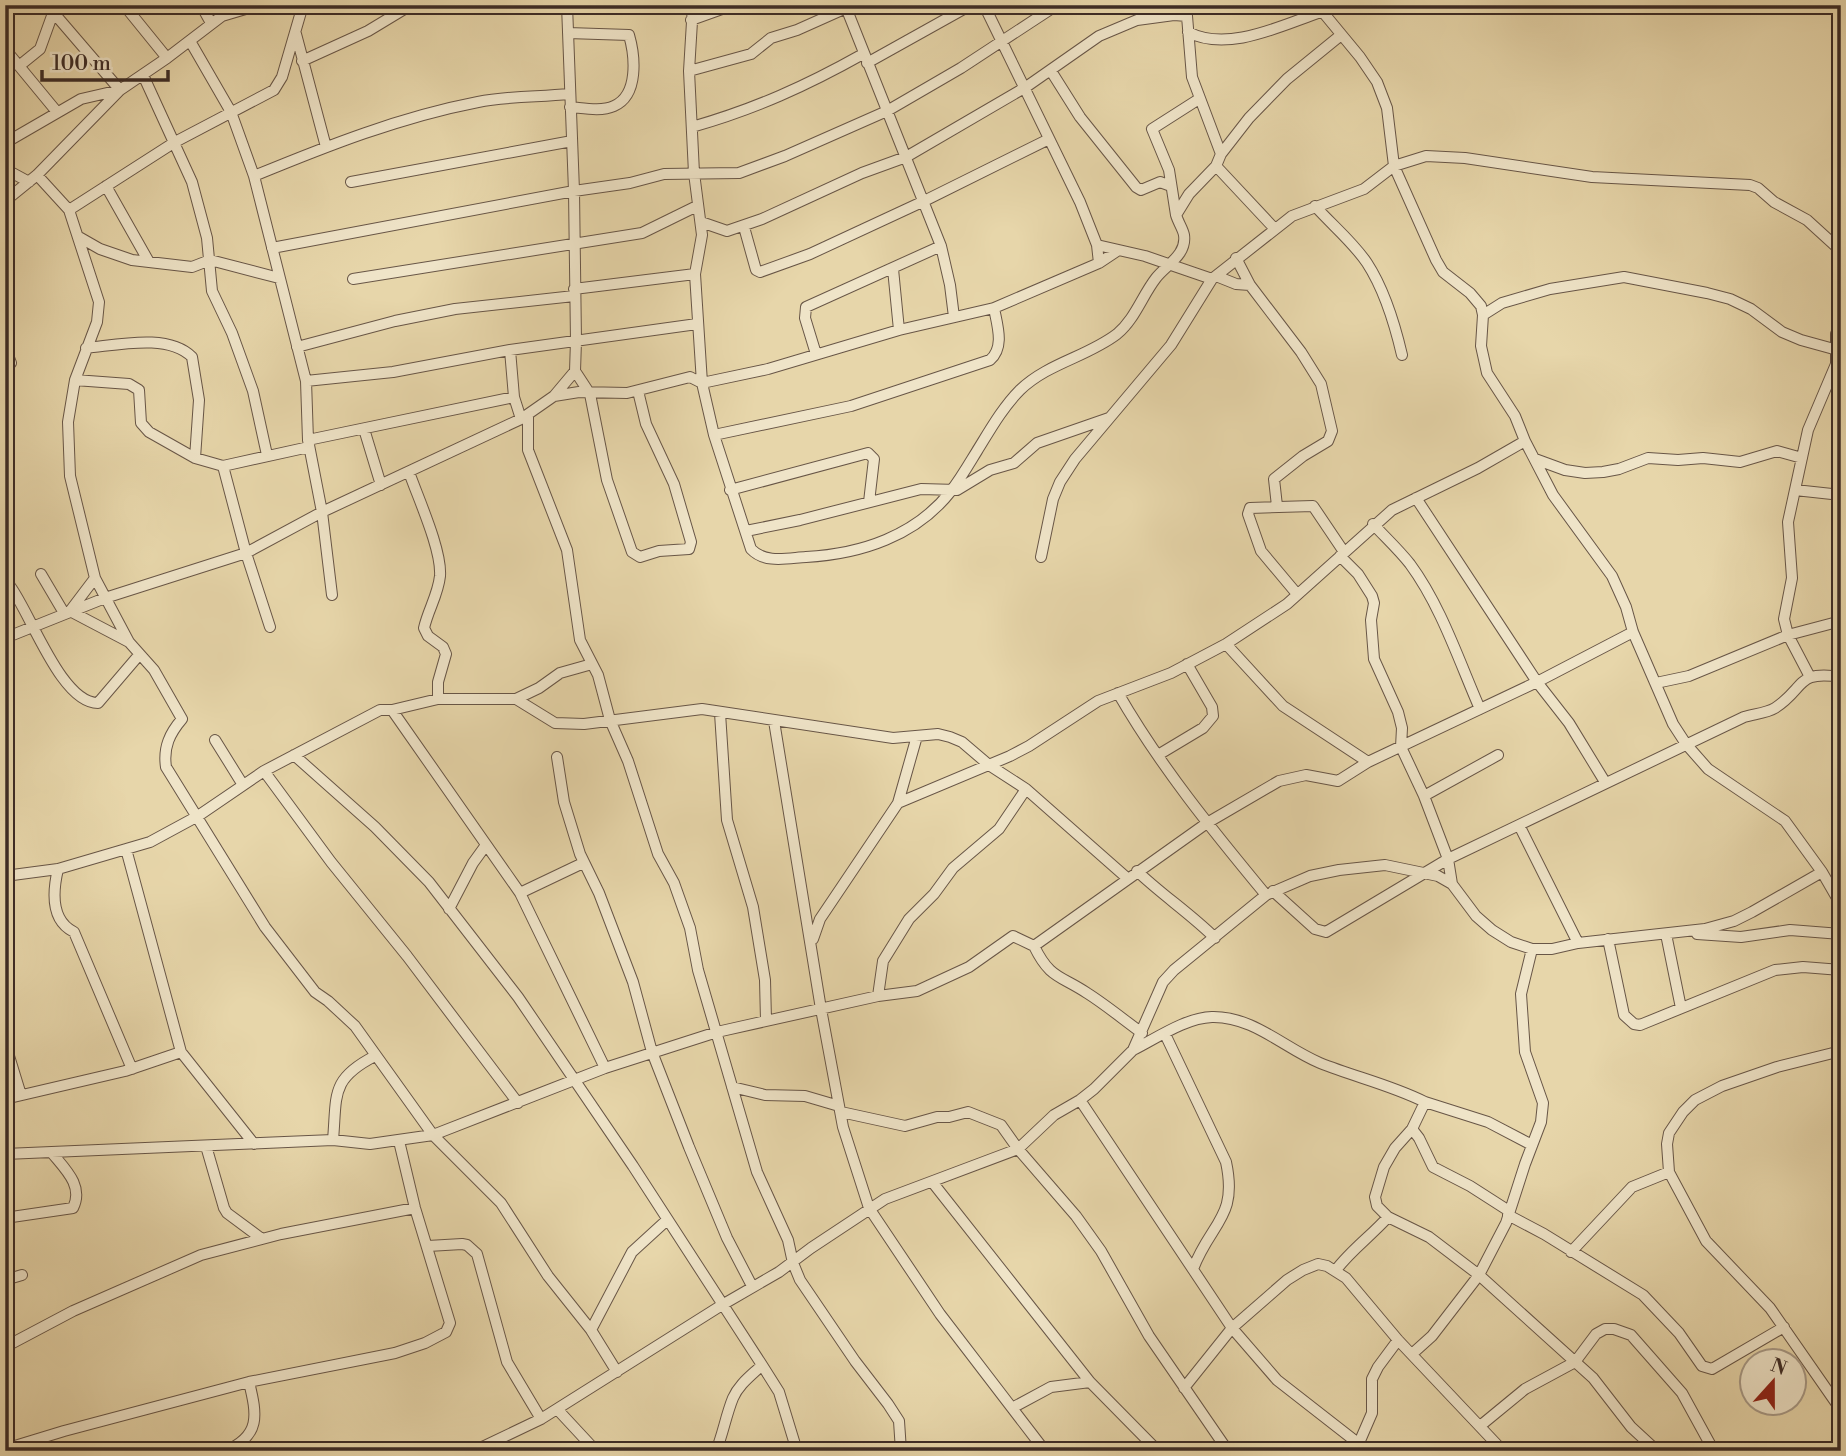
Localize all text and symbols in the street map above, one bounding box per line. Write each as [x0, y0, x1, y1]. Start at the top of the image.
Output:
scale bar [42, 38, 168, 82]
text: 100 m [52, 51, 111, 77]
north arrow [1738, 1348, 1808, 1418]
text: N [1767, 1353, 1790, 1381]

